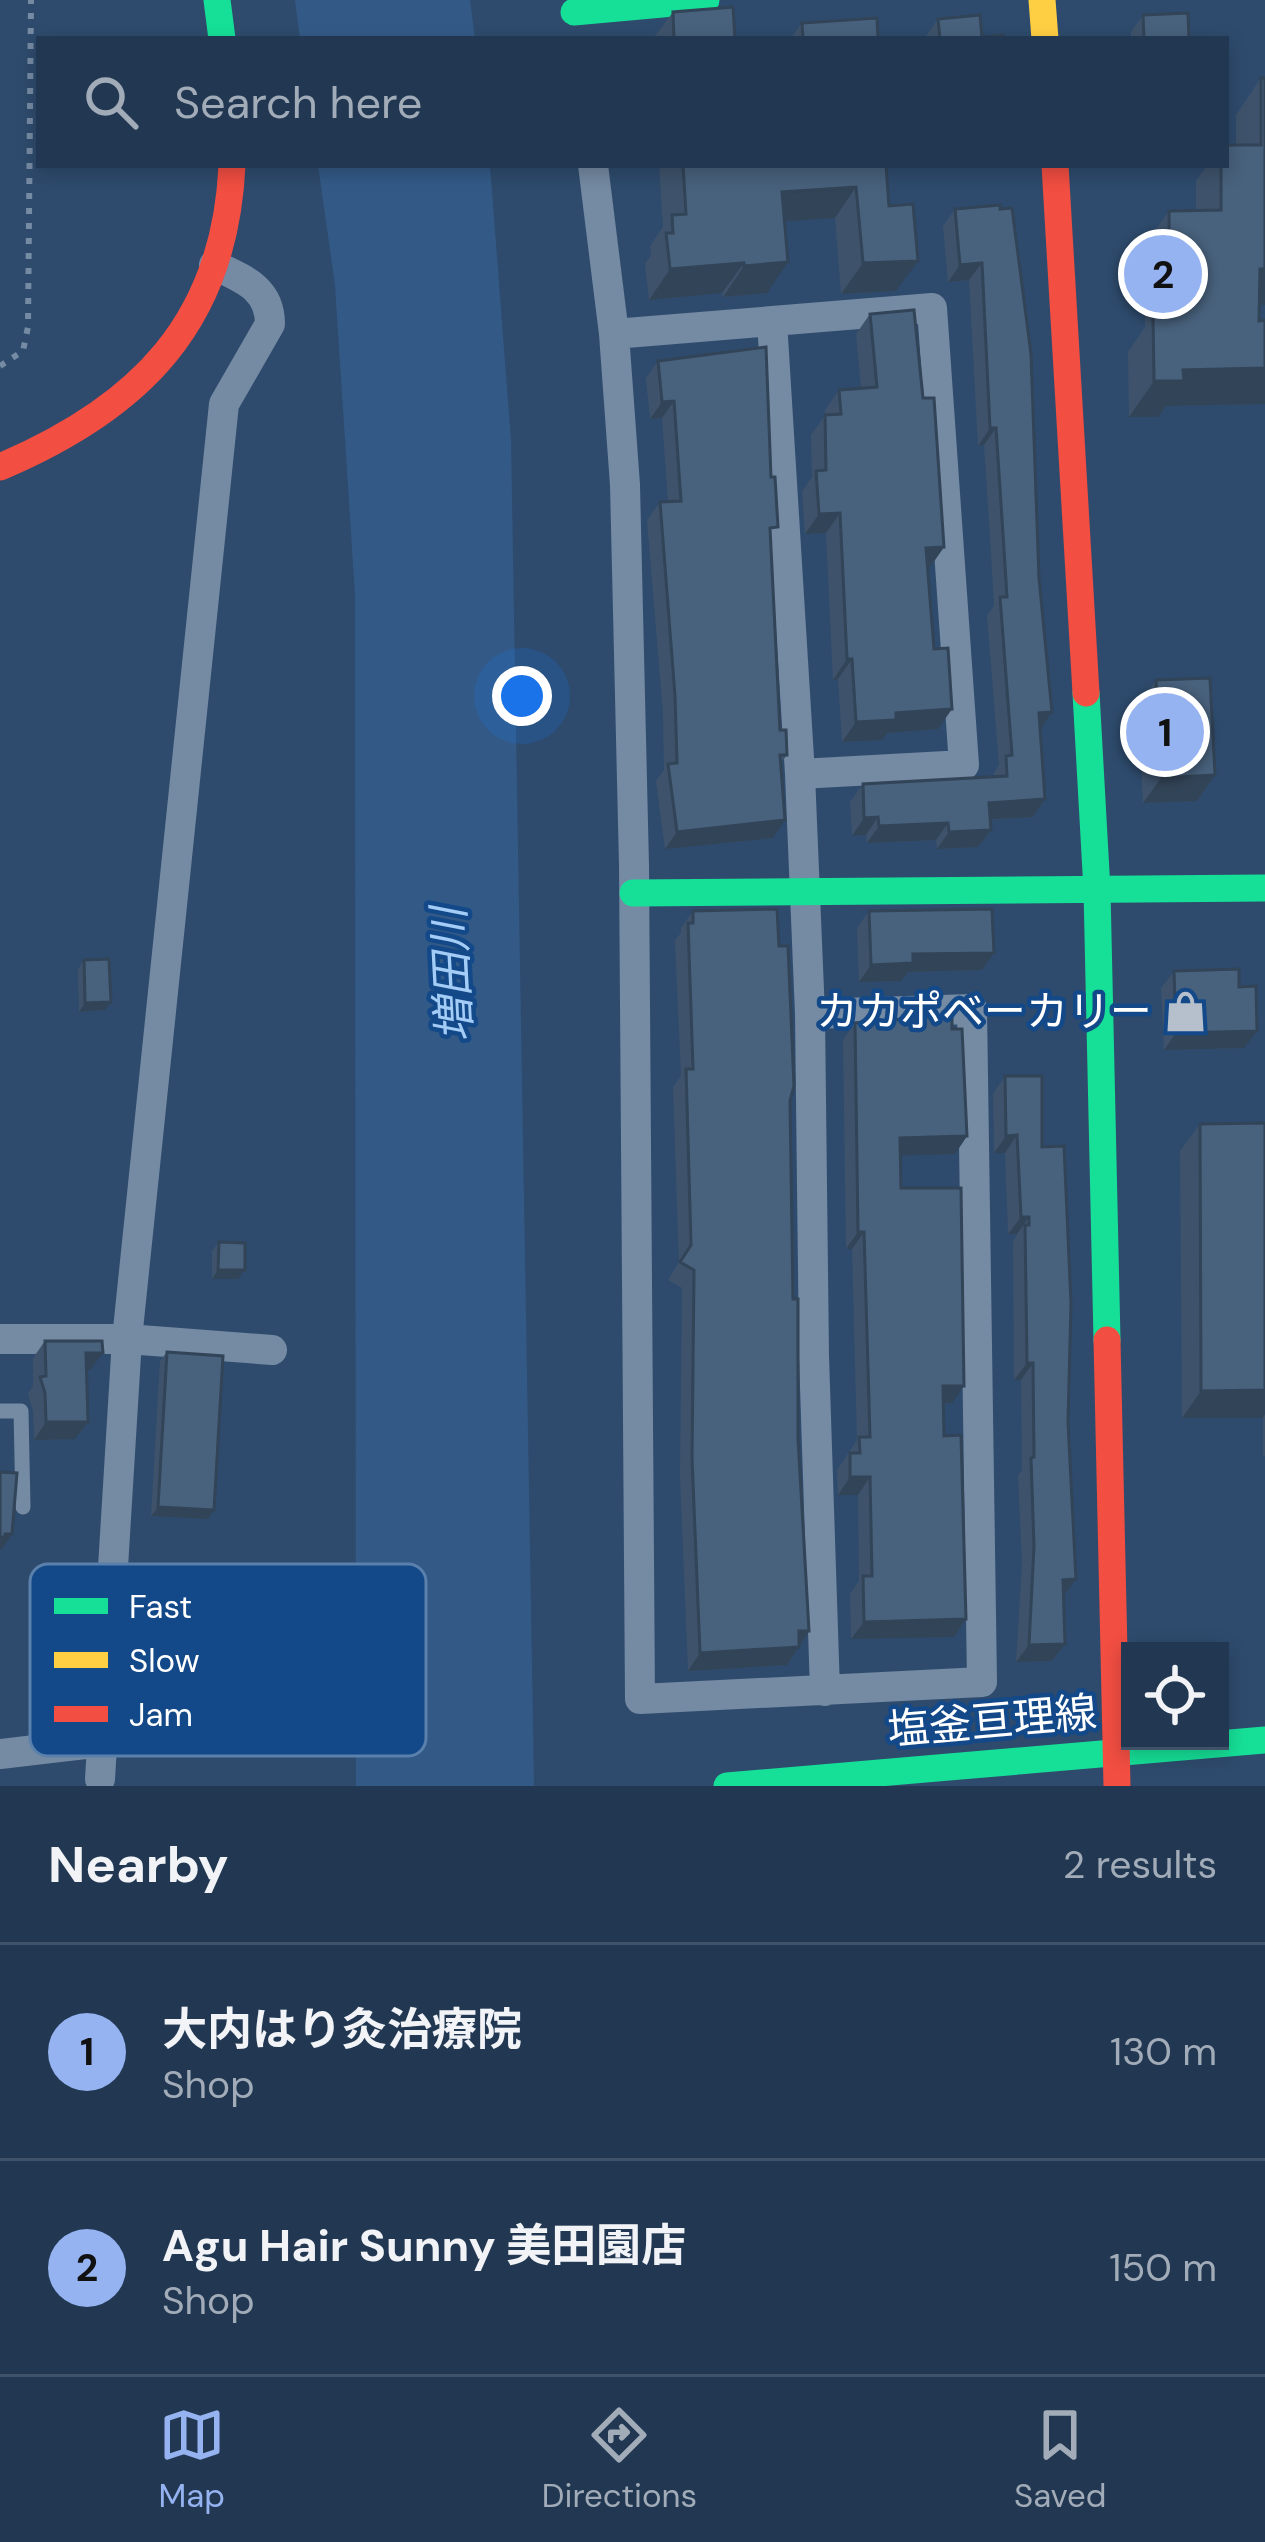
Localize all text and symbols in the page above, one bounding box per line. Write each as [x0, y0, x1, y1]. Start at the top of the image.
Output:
search box [36, 36, 1229, 168]
icon: search [78, 69, 144, 135]
text: Search here [174, 73, 422, 132]
pin: 2 [1124, 229, 1202, 319]
your location [492, 666, 552, 726]
pin: 1 [1126, 687, 1204, 777]
water label: 増田川 [419, 902, 485, 1044]
place label: カカポベーカリー [816, 984, 1152, 1039]
shop icon: カカポベーカリー [1163, 988, 1209, 1034]
legend [30, 1564, 426, 1756]
text: Fast [129, 1585, 192, 1628]
text: Slow [129, 1639, 200, 1682]
map controls [1121, 1642, 1229, 1750]
button: locate [1121, 1642, 1229, 1750]
street label: 塩釜亘理線 [885, 1684, 1099, 1758]
text: Jam [129, 1693, 193, 1736]
text: Nearby [48, 1831, 229, 1898]
text: 2 results [1063, 1839, 1217, 1890]
text: 大内はり灸治療院 [162, 2000, 522, 2059]
text: 1 [80, 2026, 94, 2077]
text: 130 m [1110, 2026, 1217, 2077]
text: Shop [162, 2059, 255, 2110]
text: Agu Hair Sunny 美田園店 [162, 2216, 686, 2275]
text: 2 [76, 2242, 98, 2293]
text: 150 m [1109, 2242, 1217, 2293]
text: Shop [162, 2275, 255, 2326]
tab: Map [158, 2402, 225, 2517]
tab: Directions [542, 2402, 697, 2517]
tab: Saved [1014, 2402, 1107, 2517]

